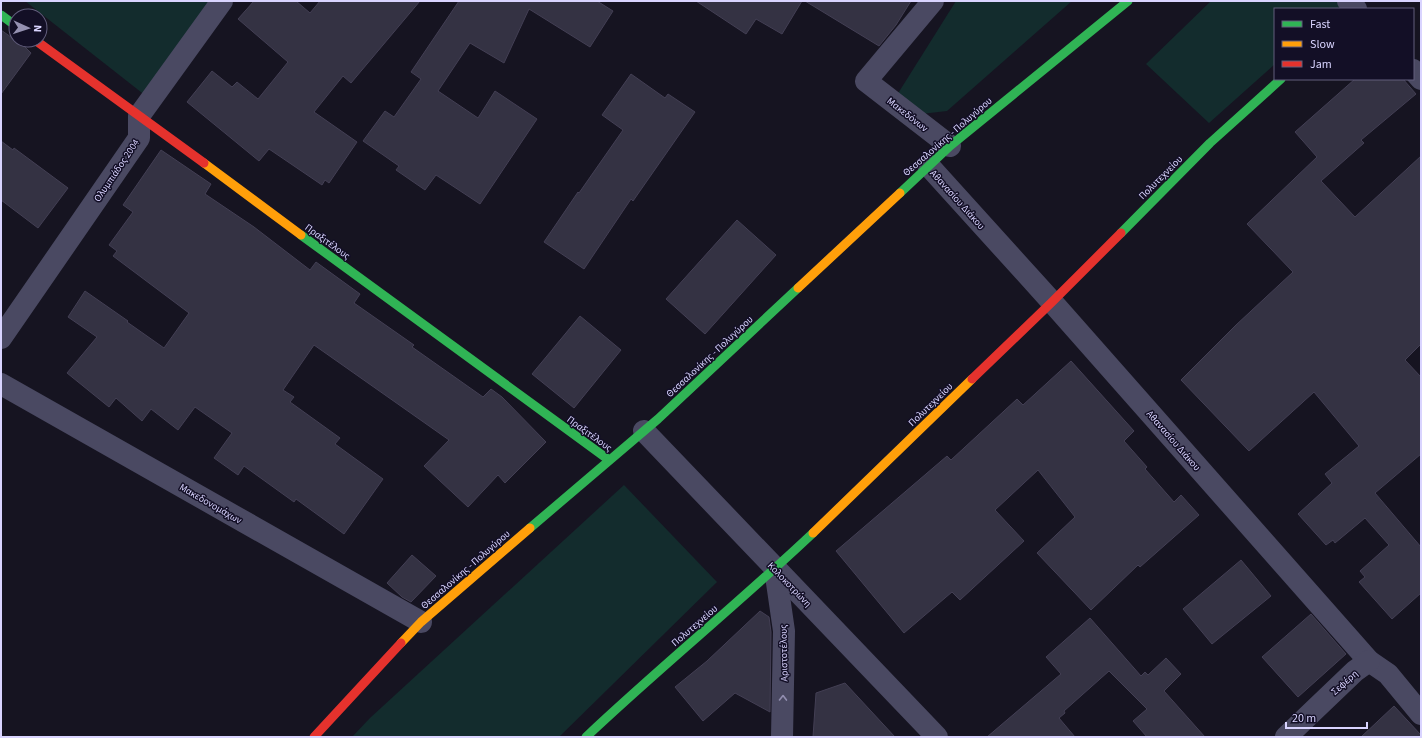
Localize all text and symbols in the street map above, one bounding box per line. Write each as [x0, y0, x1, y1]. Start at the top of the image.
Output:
north arrow [8, 8, 48, 48]
legend [1274, 8, 1414, 80]
text: Fast [1310, 16, 1330, 33]
text: N [30, 24, 45, 33]
text: Slow [1310, 36, 1335, 53]
text: Jam [1310, 56, 1332, 73]
street label: Μακεδόνων [884, 94, 931, 136]
street label: Θεσσαλονίκης - Πολυγύρου [900, 94, 995, 179]
street label: Ολυμπιάδος 2004 [91, 136, 143, 205]
street label: Πολυτεχνείου [1136, 153, 1186, 203]
street label: Αθανασίου Διάκου [927, 167, 988, 233]
street label: Πραξιτέλους [302, 221, 353, 263]
street label: Θεσσαλονίκης - Πολυγύρου [663, 313, 756, 401]
street label: Πολυτεχνείου [905, 380, 956, 430]
street label: Αθανασίου Διάκου [1143, 407, 1204, 474]
street label: Πραξιτέλους [564, 413, 615, 455]
street label: Μακεδονομάχων [177, 480, 245, 528]
street label: Θεσσαλονίκης - Πολυγύρου [418, 527, 513, 612]
street label: Κολοκοτρώνη [764, 559, 814, 610]
street label: Πολυτεχνείου [669, 602, 721, 650]
street label: Αριστοτέλους [776, 624, 791, 682]
street label: Σεφέρη [1328, 667, 1361, 699]
one-way arrow [779, 695, 787, 701]
scale bar [1286, 704, 1367, 730]
text: 20 m [1292, 710, 1316, 727]

